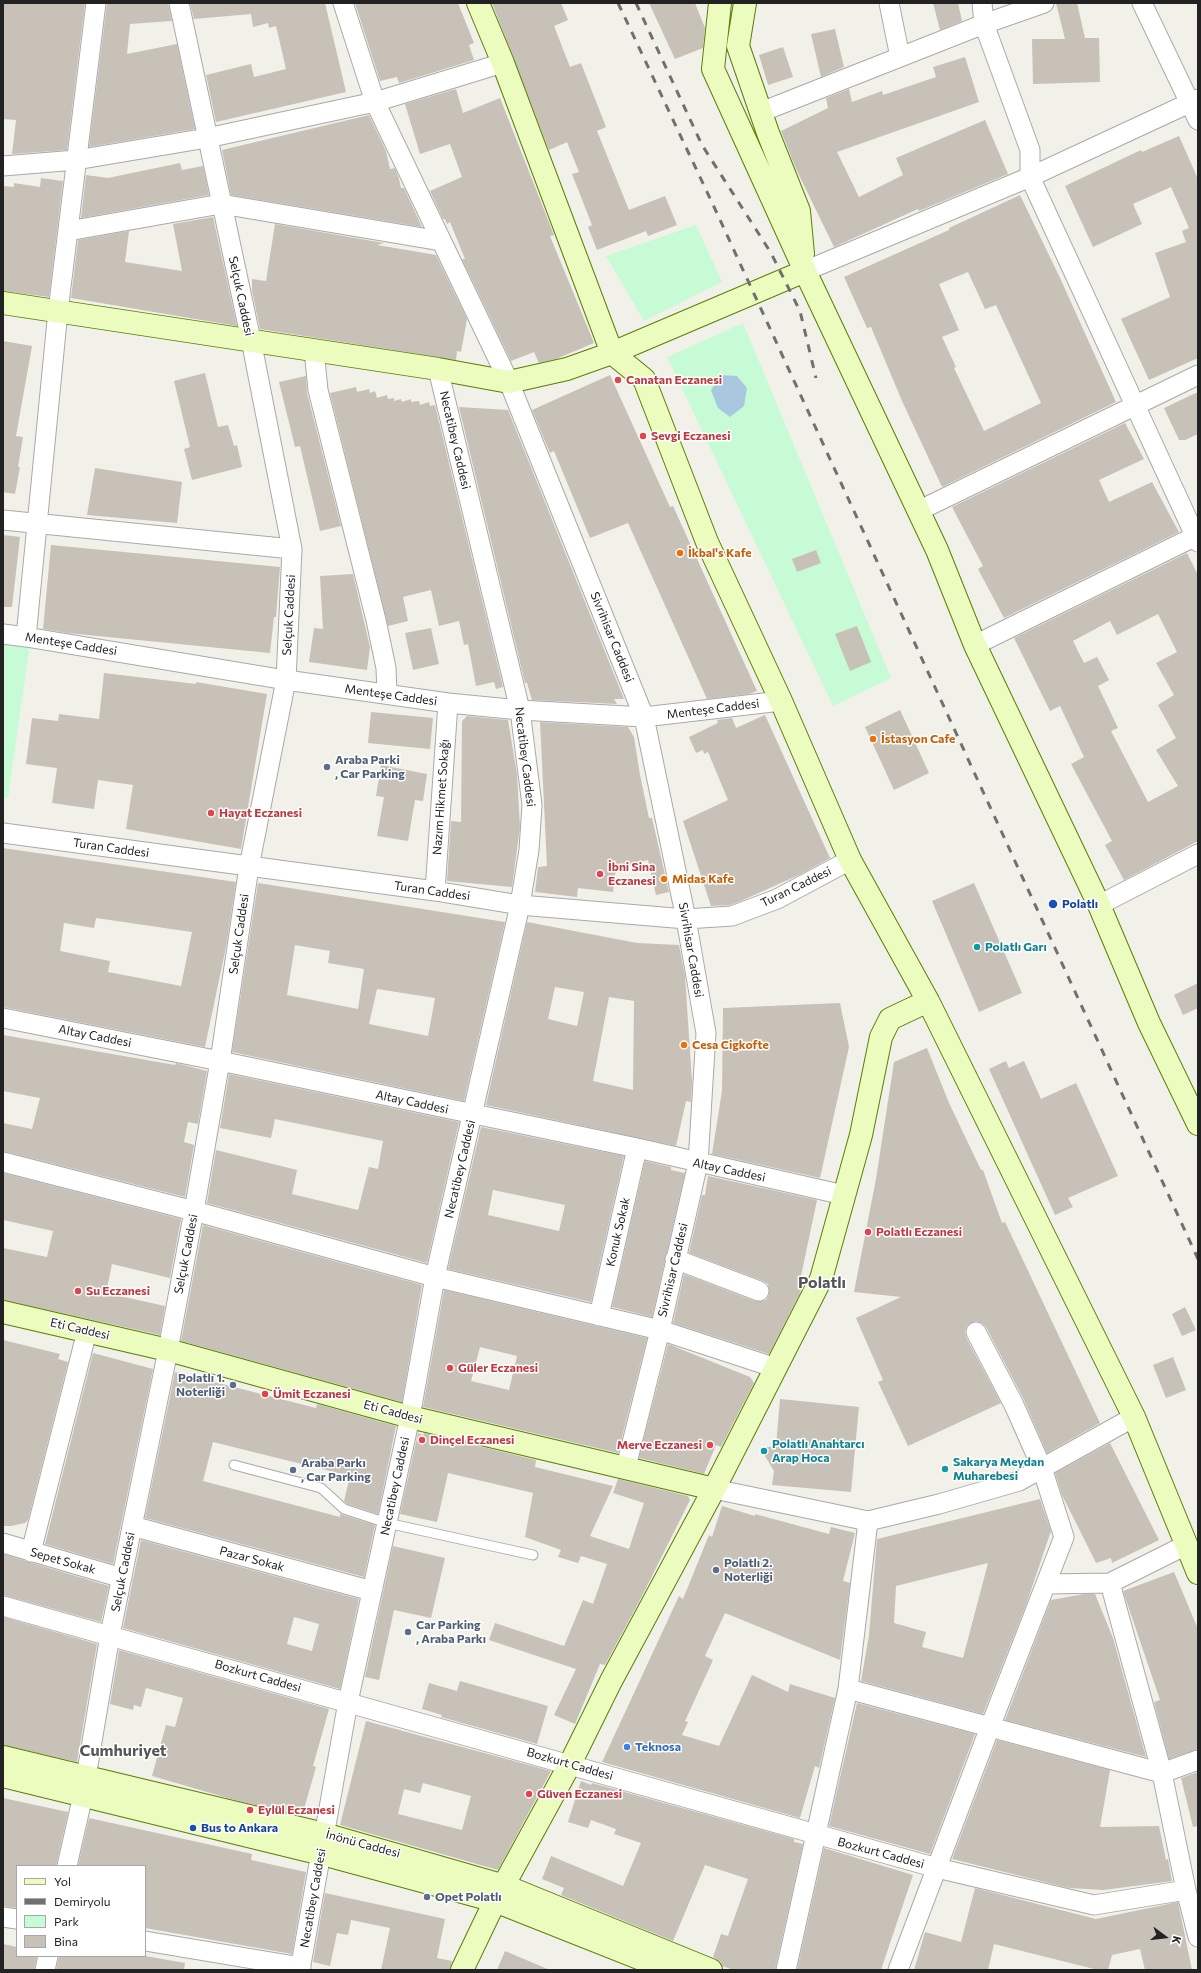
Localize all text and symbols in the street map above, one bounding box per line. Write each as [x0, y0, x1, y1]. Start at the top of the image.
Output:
street label: Selçuk Caddesi [226, 255, 256, 337]
place label: Canatan Eczanesi [626, 373, 722, 387]
marker: Canatan Eczanesi [613, 375, 623, 385]
street label: Necatibey Caddesi [437, 389, 473, 491]
place label: Sevgi Eczanesi [651, 429, 731, 443]
marker: Sevgi Eczanesi [638, 431, 648, 441]
place label: İkbal's Kafe [688, 546, 752, 560]
marker: İkbal's Kafe [675, 548, 685, 558]
street label: Selçuk Caddesi [280, 574, 298, 656]
street label: Sivrihisar Caddesi [587, 590, 637, 684]
street label: Menteşe Caddesi [24, 630, 118, 658]
street label: Menteşe Caddesi [344, 681, 438, 709]
street label: Menteşe Caddesi [666, 696, 760, 722]
street label: Necatibey Caddesi [512, 706, 538, 808]
place label: İstasyon Cafe [881, 732, 955, 746]
marker: İstasyon Cafe [868, 734, 878, 744]
street label: Nazım Hikmet Sokağı [430, 739, 452, 855]
place label: Araba Parki , Car Parking [335, 753, 405, 781]
marker: Araba Parki , Car Parking [322, 762, 332, 772]
place label: Hayat Eczanesi [219, 806, 302, 820]
marker: Hayat Eczanesi [206, 808, 216, 818]
street label: Turan Caddesi [72, 836, 150, 860]
place label: İbni Sina Eczanesi [608, 860, 656, 888]
street label: Turan Caddesi [758, 864, 834, 910]
marker: İbni Sina Eczanesi [595, 869, 605, 879]
place label: Midas Kafe [672, 872, 734, 886]
marker: Midas Kafe [659, 874, 669, 884]
street label: Turan Caddesi [393, 879, 471, 903]
street label: Selçuk Caddesi [226, 893, 252, 975]
place label: Polatlı [1062, 897, 1098, 911]
marker: Polatlı [1047, 898, 1059, 910]
street label: Sivrihisar Caddesi [676, 901, 706, 999]
place label: Polatlı Garı [985, 940, 1047, 954]
marker: Polatlı Garı [972, 942, 982, 952]
street label: Altay Caddesi [57, 1022, 133, 1050]
place label: Cesa Cigkofte [692, 1038, 769, 1052]
marker: Cesa Cigkofte [679, 1040, 689, 1050]
street label: Altay Caddesi [374, 1087, 450, 1117]
street label: Necatibey Caddesi [442, 1118, 478, 1220]
street label: Altay Caddesi [691, 1155, 767, 1185]
street label: Konuk Sokak [603, 1196, 633, 1268]
street label: Selçuk Caddesi [171, 1213, 201, 1295]
street label: Sivrihisar Caddesi [655, 1222, 691, 1318]
place label: Polatlı Eczanesi [876, 1225, 962, 1239]
marker: Polatlı Eczanesi [863, 1227, 873, 1237]
district label: Polatlı [798, 1273, 846, 1293]
place label: Su Eczanesi [86, 1284, 150, 1298]
marker: Su Eczanesi [73, 1286, 83, 1296]
street label: Eti Caddesi [49, 1315, 111, 1343]
place label: Güler Eczanesi [458, 1361, 538, 1375]
marker: Güler Eczanesi [445, 1363, 455, 1373]
place label: Polatlı 1. Noterliği [176, 1371, 225, 1399]
marker: Polatlı 1. Noterliği [228, 1380, 238, 1390]
place label: Ümit Eczanesi [273, 1387, 351, 1401]
marker: Ümit Eczanesi [260, 1389, 270, 1399]
street label: Eti Caddesi [362, 1397, 424, 1427]
place label: Dinçel Eczanesi [430, 1433, 514, 1447]
street label: Necatibey Caddesi [377, 1435, 413, 1537]
marker: Dinçel Eczanesi [417, 1435, 427, 1445]
place label: Polatlı Anahtarcı Arap Hoca [772, 1437, 865, 1465]
place label: Merve Eczanesi [617, 1438, 702, 1452]
marker: Merve Eczanesi [705, 1440, 715, 1450]
marker: Polatlı Anahtarcı Arap Hoca [759, 1446, 769, 1456]
place label: Sakarya Meydan Muharebesi [953, 1455, 1044, 1483]
place label: Araba Parkı , Car Parking [301, 1456, 371, 1484]
marker: Sakarya Meydan Muharebesi [940, 1464, 950, 1474]
marker: Araba Parkı , Car Parking [288, 1465, 298, 1475]
street label: Selçuk Caddesi [108, 1531, 138, 1613]
street label: Pazar Sokak [218, 1543, 286, 1575]
street label: Sepet Sokak [29, 1545, 97, 1577]
place label: Polatlı 2. Noterliği [724, 1556, 773, 1584]
marker: Polatlı 2. Noterliği [711, 1565, 721, 1575]
place label: Car Parking , Araba Parkı [416, 1618, 486, 1646]
marker: Car Parking , Araba Parkı [403, 1627, 413, 1637]
street label: Bozkurt Caddesi [213, 1657, 303, 1695]
place label: Teknosa [635, 1740, 681, 1754]
district label: Cumhuriyet [79, 1741, 167, 1761]
marker: Teknosa [622, 1742, 632, 1752]
street label: Bozkurt Caddesi [525, 1745, 615, 1783]
place label: Güven Eczanesi [537, 1787, 622, 1801]
marker: Güven Eczanesi [524, 1789, 534, 1799]
place label: Eylül Eczanesi [258, 1803, 335, 1817]
marker: Eylül Eczanesi [245, 1805, 255, 1815]
place label: Bus to Ankara [201, 1821, 278, 1835]
marker: Bus to Ankara [188, 1823, 198, 1833]
street label: İnönü Caddesi [324, 1827, 402, 1861]
street label: Bozkurt Caddesi [836, 1834, 926, 1872]
street label: Necatibey Caddesi [297, 1847, 329, 1949]
legend [16, 1865, 146, 1957]
text: Yol [54, 1874, 71, 1888]
place label: Opet Polatlı [435, 1890, 502, 1904]
marker: Opet Polatlı [422, 1892, 432, 1902]
text: Demiryolu [54, 1894, 110, 1908]
text: Park [54, 1914, 79, 1928]
north arrow [1145, 1917, 1185, 1957]
text: Bina [54, 1934, 78, 1948]
text: K [1170, 1935, 1184, 1946]

